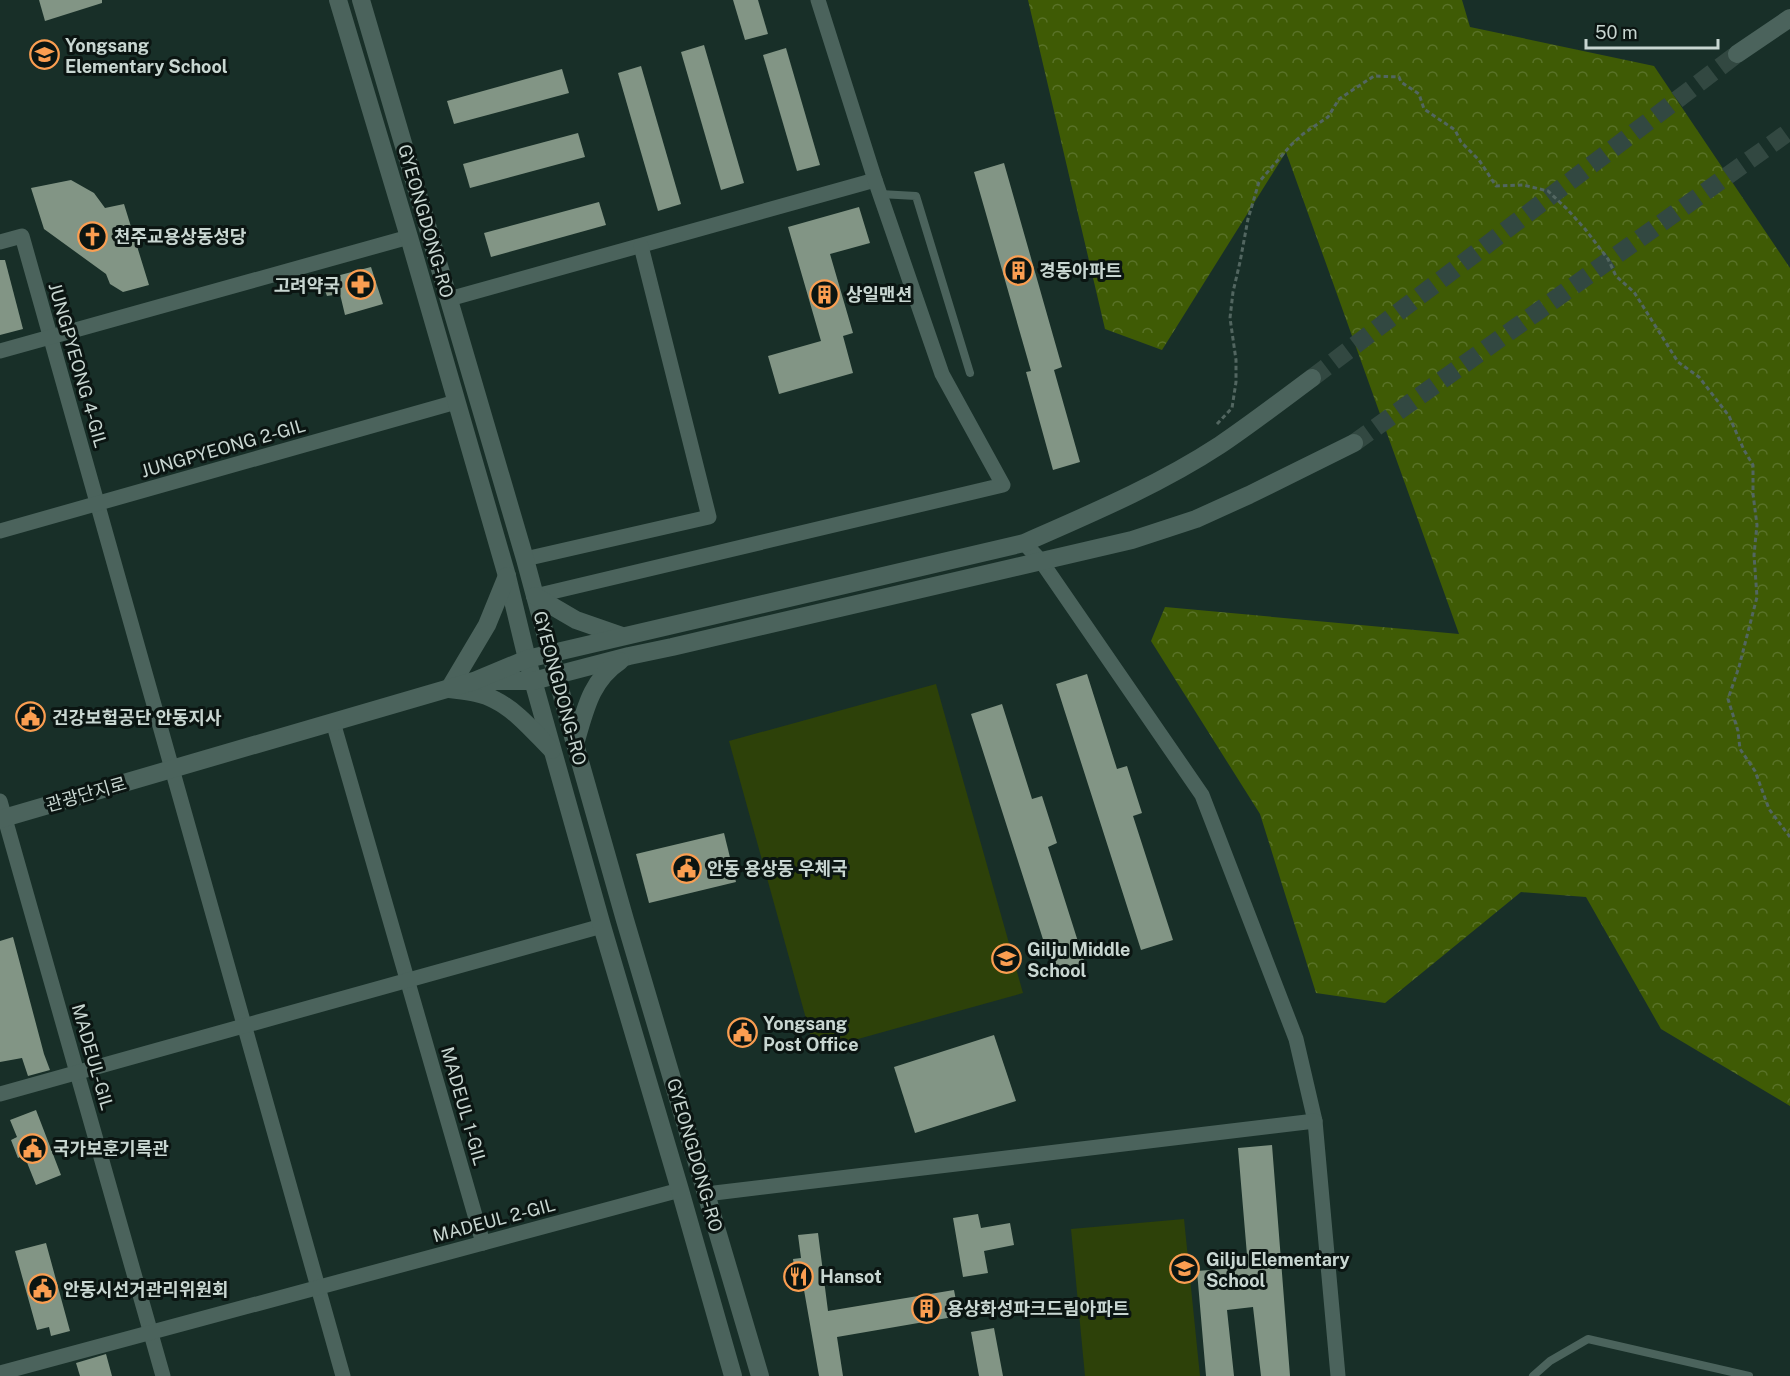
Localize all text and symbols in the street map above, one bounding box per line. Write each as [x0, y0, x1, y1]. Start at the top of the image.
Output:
scale bar [1586, 12, 1718, 50]
text: 50 m [1595, 22, 1638, 43]
place label: Yongsang Elementary School [65, 35, 228, 77]
school or university icon: Yongsang Elementary School [28, 39, 60, 71]
street label: GYEONGDONG-RO [394, 142, 458, 300]
church icon: 천주교용상동성당 [77, 220, 109, 252]
place label: 천주교용상동성당 [114, 226, 246, 247]
building icon: 경동아파트 [1002, 254, 1034, 286]
place label: 경동아파트 [1039, 260, 1122, 281]
pharmacy icon: 고려약국 [345, 269, 377, 301]
place label: 고려약국 [274, 275, 340, 296]
building icon: 상일맨션 [809, 278, 841, 310]
street label: JUNGPYEONG 4-GIL [44, 280, 112, 450]
place label: 상일맨션 [846, 284, 912, 305]
street label: JUNGPYEONG 2-GIL [138, 414, 308, 482]
street label: GYEONGDONG-RO [529, 608, 591, 768]
public building icon: 건강보험공단 안동지사 [15, 701, 47, 733]
place label: 건강보험공단 안동지사 [52, 707, 222, 728]
street label: 관광단지로 [43, 772, 129, 816]
public building icon: 안동 용상동 우체국 [670, 852, 702, 884]
place label: 안동 용상동 우체국 [707, 858, 848, 879]
place label: Gilju Middle School [1027, 939, 1130, 981]
school or university icon: Gilju Middle School [990, 943, 1022, 975]
street label: MADEUL-GIL [68, 1001, 118, 1113]
place label: Yongsang Post Office [763, 1013, 859, 1055]
public building icon: Yongsang Post Office [726, 1017, 758, 1049]
street label: MADEUL 1-GIL [437, 1044, 491, 1168]
street label: GYEONGDONG-RO [663, 1076, 727, 1234]
public building icon: 국가보훈기록관 [16, 1132, 48, 1164]
place label: 국가보훈기록관 [53, 1138, 169, 1159]
street label: MADEUL 2-GIL [430, 1194, 558, 1246]
place label: Gilju Elementary School [1206, 1249, 1350, 1291]
school or university icon: Gilju Elementary School [1169, 1253, 1201, 1285]
restaurant icon: Hansot [783, 1260, 815, 1292]
place label: Hansot [820, 1266, 882, 1287]
public building icon: 안동시선거관리위원회 [26, 1273, 58, 1305]
place label: 안동시선거관리위원회 [63, 1279, 229, 1300]
building icon: 용상화성파크드림아파트 [910, 1292, 942, 1324]
place label: 용상화성파크드림아파트 [947, 1298, 1129, 1319]

